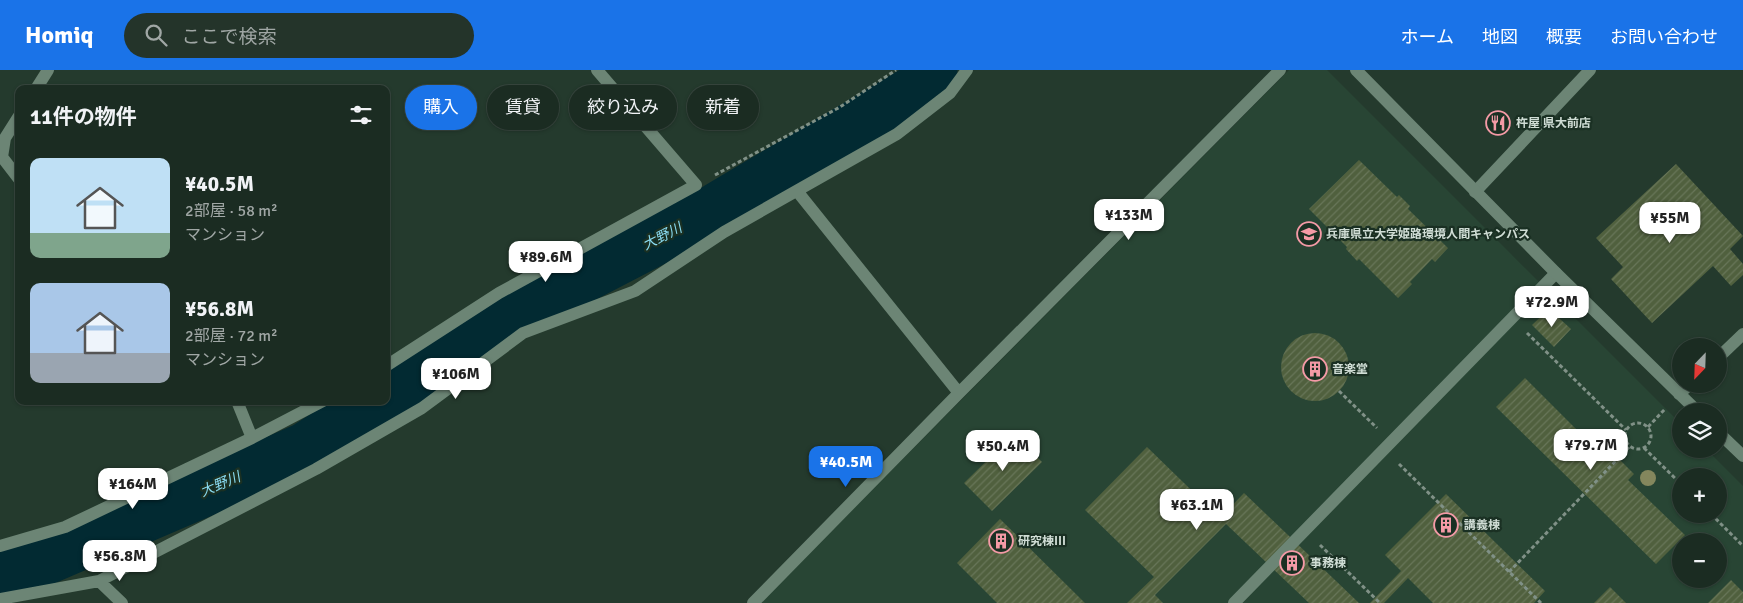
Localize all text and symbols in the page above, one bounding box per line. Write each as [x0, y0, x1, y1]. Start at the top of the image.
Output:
search box [124, 13, 474, 58]
text: Homiq [25, 20, 94, 50]
icon: search [142, 21, 170, 49]
text: ここで検索 [182, 25, 277, 49]
text: ホーム [1401, 26, 1454, 48]
text: 地図 [1482, 26, 1518, 48]
text: 概要 [1546, 26, 1582, 48]
text: お問い合わせ [1610, 26, 1718, 48]
chip: 購入 [405, 85, 477, 130]
chip: 賃貸 [487, 85, 559, 130]
chip: 絞り込み [569, 85, 677, 130]
chip: 新着 [687, 85, 759, 130]
icon: filters [347, 101, 375, 129]
text: 11件の物件 [30, 104, 137, 130]
restaurant icon: 杵屋 県大前店 [1485, 110, 1511, 136]
place label: 杵屋 県大前店 [1516, 116, 1591, 131]
text: ¥40.5M [185, 171, 254, 197]
icon: home [70, 178, 130, 238]
pin: ¥133M [1094, 198, 1164, 241]
text: 2部屋 · 58 m² [185, 201, 278, 221]
pin: ¥55M [1640, 202, 1700, 244]
text: ¥133M [1105, 205, 1153, 225]
text: ¥55M [1650, 208, 1690, 228]
water label: 大野川 [640, 218, 687, 254]
school or university icon: 兵庫県立大学姫路環境人間キャンパス [1296, 221, 1322, 247]
text: マンション [185, 225, 265, 245]
place label: 兵庫県立大学姫路環境人間キャンパス [1326, 227, 1530, 242]
pin: ¥89.6M [505, 240, 587, 283]
text: ¥89.6M [520, 247, 572, 267]
pin: ¥72.9M [1511, 286, 1593, 328]
text: ¥72.9M [1526, 292, 1578, 312]
text: ¥56.8M [185, 296, 254, 322]
icon: home [70, 303, 130, 363]
text: 2部屋 · 72 m² [185, 326, 278, 346]
north arrow [1672, 338, 1728, 392]
map controls [1672, 338, 1727, 588]
text: マンション [185, 350, 265, 370]
building icon: 音楽堂 [1302, 356, 1328, 382]
pin: ¥106M [421, 358, 491, 400]
place label: 音楽堂 [1332, 362, 1368, 377]
text: ¥106M [432, 364, 480, 384]
button: layers [1672, 403, 1727, 458]
pin: ¥79.7M [1550, 428, 1632, 471]
pin: ¥50.4M [962, 430, 1044, 472]
text: ¥79.7M [1565, 435, 1617, 455]
text: ¥50.4M [977, 436, 1029, 456]
pin: ¥40.5M [805, 446, 887, 488]
text: ¥40.5M [820, 452, 872, 472]
pin: ¥164M [98, 468, 168, 510]
water label: 大野川 [198, 468, 245, 500]
button: + [1672, 468, 1727, 523]
text: ¥164M [109, 474, 157, 494]
pin: ¥63.1M [1156, 488, 1238, 531]
text: ¥63.1M [1171, 495, 1223, 515]
building icon: 講義棟 [1433, 512, 1459, 538]
place label: 講義棟 [1464, 518, 1500, 533]
building icon: 研究棟Ⅲ [988, 528, 1014, 554]
button: − [1672, 533, 1727, 588]
place label: 研究棟Ⅲ [1018, 534, 1066, 549]
pin: ¥56.8M [79, 540, 161, 582]
text: ¥56.8M [94, 546, 146, 566]
building icon: 事務棟 [1279, 550, 1305, 576]
place label: 事務棟 [1310, 556, 1346, 571]

